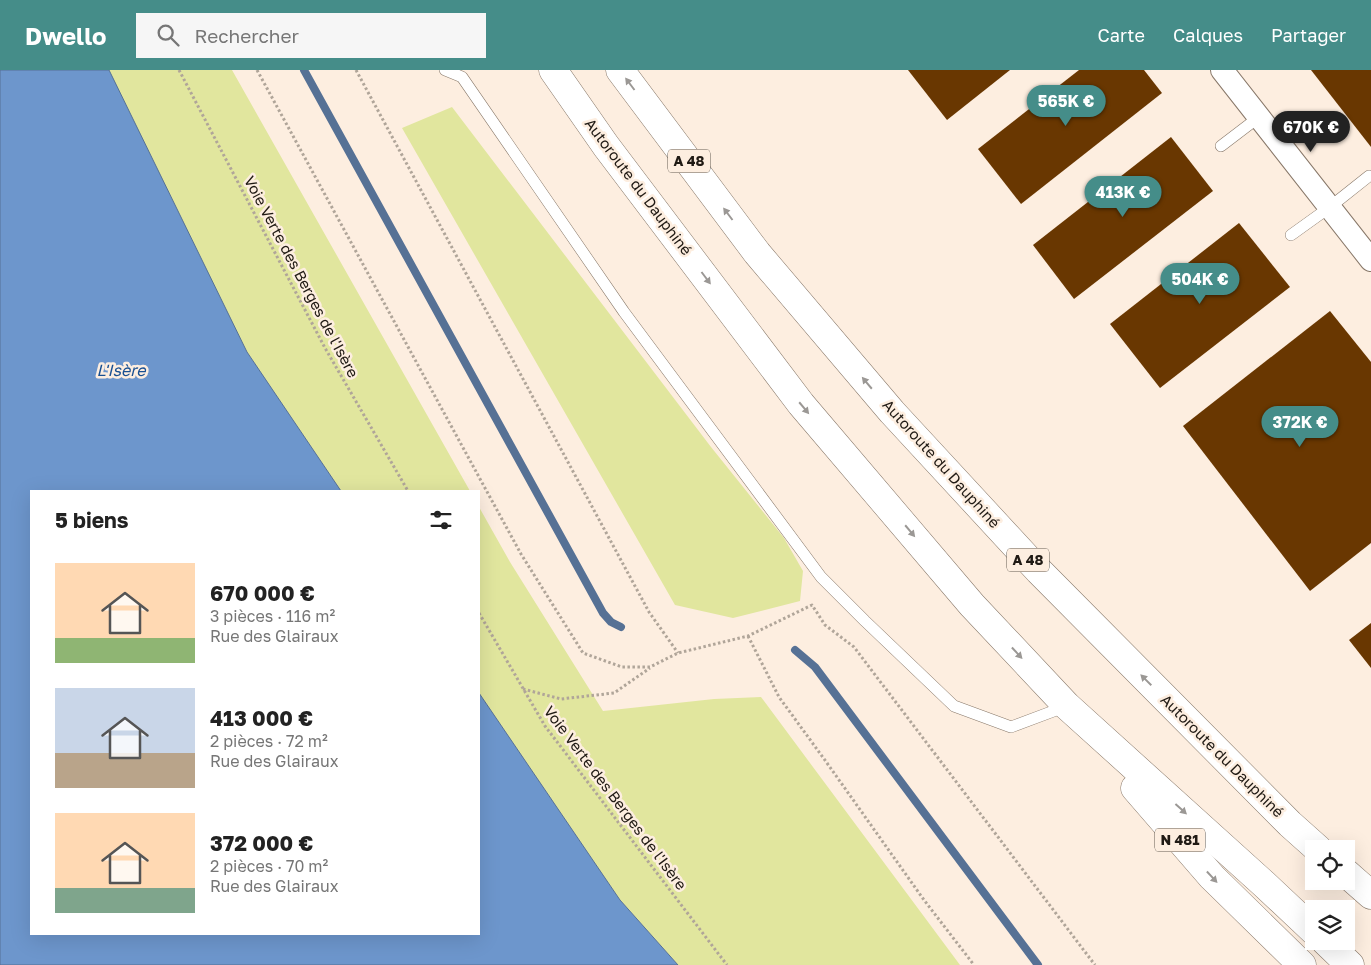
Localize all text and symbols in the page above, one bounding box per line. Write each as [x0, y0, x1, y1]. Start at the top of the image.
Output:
search box [136, 13, 486, 58]
text: Dwello [25, 21, 106, 50]
icon: search [154, 21, 182, 49]
text: Rechercher [194, 24, 299, 47]
text: Carte [1098, 24, 1145, 46]
text: Calques [1173, 24, 1243, 46]
text: Partager [1271, 24, 1346, 46]
one-way arrow [625, 77, 635, 91]
pin: 565K € [1025, 85, 1107, 127]
text: 565K € [1038, 91, 1094, 111]
pin: 670K € [1270, 111, 1352, 153]
street label: Autoroute du Dauphiné [581, 114, 696, 259]
text: 670K € [1283, 117, 1339, 137]
road number: A 48 [668, 150, 710, 172]
street label: Voie Verte des Berges de l'Isère [241, 173, 363, 381]
pin: 413K € [1082, 176, 1164, 218]
text: 413K € [1096, 182, 1150, 202]
one-way arrow [723, 207, 733, 221]
pin: 504K € [1159, 262, 1241, 305]
text: 504K € [1171, 269, 1229, 289]
one-way arrow [701, 271, 711, 285]
water label: L'Isère [96, 360, 147, 380]
one-way arrow [862, 376, 873, 389]
street label: Autoroute du Dauphiné [879, 395, 1004, 531]
one-way arrow [799, 401, 810, 414]
pin: 372K € [1259, 406, 1341, 448]
text: 372K € [1272, 412, 1328, 432]
icon: filters [427, 506, 455, 534]
text: 5 biens [55, 507, 129, 533]
one-way arrow [904, 525, 915, 538]
road number: A 48 [1007, 548, 1049, 572]
text: 670 000 € [210, 580, 315, 606]
icon: home [95, 583, 155, 643]
text: 3 pièces · 116 m² [210, 606, 335, 626]
text: Rue des Glairaux [210, 626, 338, 646]
one-way arrow [1011, 647, 1023, 659]
one-way arrow [1140, 674, 1152, 686]
street label: Autoroute du Dauphiné [1157, 690, 1288, 821]
street label: Voie Verte des Berges de l'Isère [541, 702, 691, 893]
text: 413 000 € [210, 705, 313, 731]
icon: home [95, 708, 155, 768]
text: 2 pièces · 72 m² [210, 731, 328, 751]
text: Rue des Glairaux [210, 751, 338, 771]
one-way arrow [1174, 803, 1186, 815]
road number: N 481 [1155, 828, 1205, 852]
text: 372 000 € [210, 830, 313, 856]
icon: home [95, 833, 155, 893]
map controls [1305, 840, 1355, 950]
button: locate [1305, 840, 1355, 890]
text: 2 pièces · 70 m² [210, 856, 328, 876]
one-way arrow [1206, 870, 1218, 882]
text: Rue des Glairaux [210, 876, 338, 896]
button: layers [1305, 900, 1355, 950]

